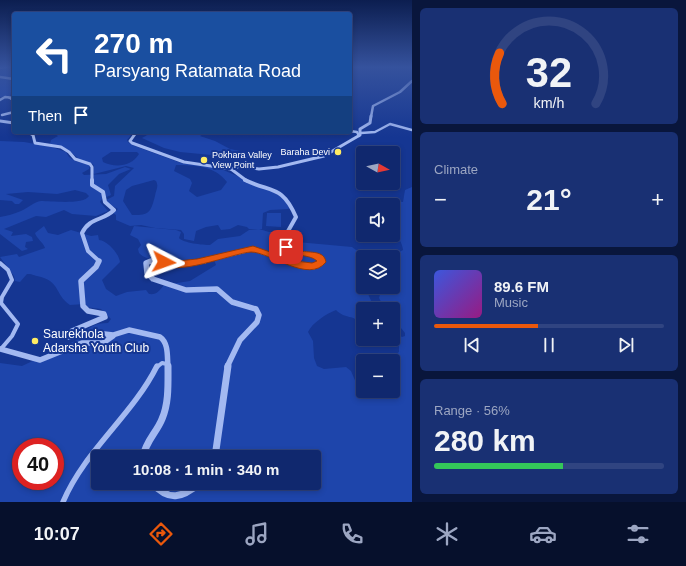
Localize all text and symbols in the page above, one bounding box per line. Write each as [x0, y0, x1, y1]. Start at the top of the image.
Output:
icon: left [28, 28, 80, 80]
text: 270 m [94, 28, 173, 59]
text: 32 [526, 49, 572, 96]
text: Parsyang Ratamata Road [94, 61, 301, 81]
text: km/h [534, 94, 565, 110]
icon: arrive [70, 104, 92, 126]
text: Then [28, 107, 62, 124]
north arrow [356, 146, 400, 190]
map controls [356, 146, 400, 398]
place label: Baraha Devi [280, 147, 330, 157]
marker: Baraha Devi [333, 147, 343, 157]
place label: Pokhara Valley View Point [212, 150, 272, 170]
marker: Pokhara Valley View Point [199, 155, 209, 165]
text: Climate [434, 162, 478, 177]
text: 21° [526, 183, 572, 216]
text: − [434, 187, 447, 212]
text: + [651, 187, 664, 212]
button: sound [356, 198, 400, 242]
pin [269, 230, 303, 264]
icon: arrive [275, 236, 297, 258]
position arrow [143, 241, 185, 283]
button: layers [356, 250, 400, 294]
text: 89.6 FM [494, 278, 549, 295]
text: Music [494, 295, 528, 310]
button: + [356, 302, 400, 346]
place label: Saurekhola Adarsha Youth Club [43, 327, 149, 355]
icon: previous [461, 334, 483, 356]
icon: pause [538, 334, 560, 356]
icon: next [615, 334, 637, 356]
marker: Saurekhola Adarsha Youth Club [30, 336, 40, 346]
button: − [356, 354, 400, 398]
text: Range · 56% [434, 403, 510, 418]
text: 280 km [434, 424, 536, 457]
speed limit sign: 40 [12, 438, 64, 490]
text: 10:08 · 1 min · 340 m [133, 461, 279, 478]
icon: directions [147, 520, 175, 548]
icon: music [243, 520, 271, 548]
icon: phone [338, 520, 366, 548]
icon: climate [433, 520, 461, 548]
icon: car [529, 520, 557, 548]
icon: filters [624, 520, 652, 548]
text: 10:07 [34, 524, 80, 544]

